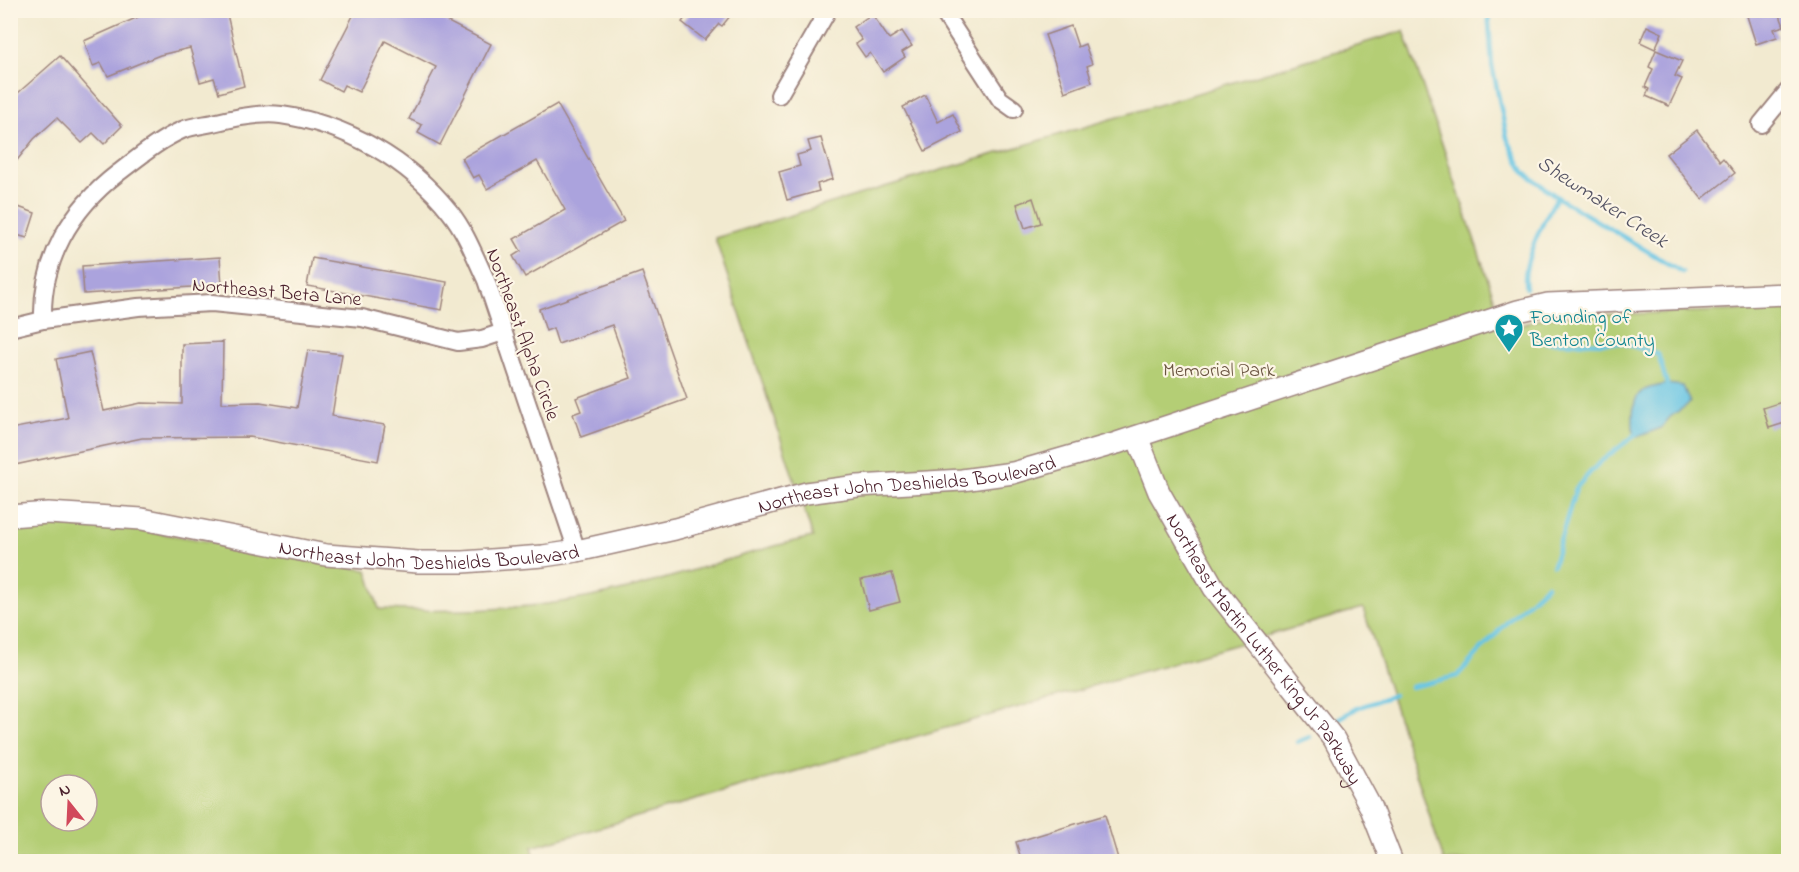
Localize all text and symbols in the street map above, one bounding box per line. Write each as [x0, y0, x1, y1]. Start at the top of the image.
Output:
water label: Shewmaker Creek [1531, 149, 1674, 257]
street label: Northeast Alpha Circle [477, 245, 566, 425]
street label: Northeast Beta Lane [191, 272, 363, 315]
place label: Founding of Benton County [1529, 304, 1655, 356]
place icon: Founding of Benton County [1493, 312, 1525, 354]
park label: Memorial Park [1163, 357, 1275, 386]
street label: Northeast John Deshields Boulevard [755, 449, 1060, 523]
street label: Northeast Martin Luther King Jr Parkway [1157, 509, 1368, 791]
street label: Northeast John Deshields Boulevard [276, 534, 581, 579]
north arrow [39, 773, 99, 833]
text: N [56, 777, 74, 804]

